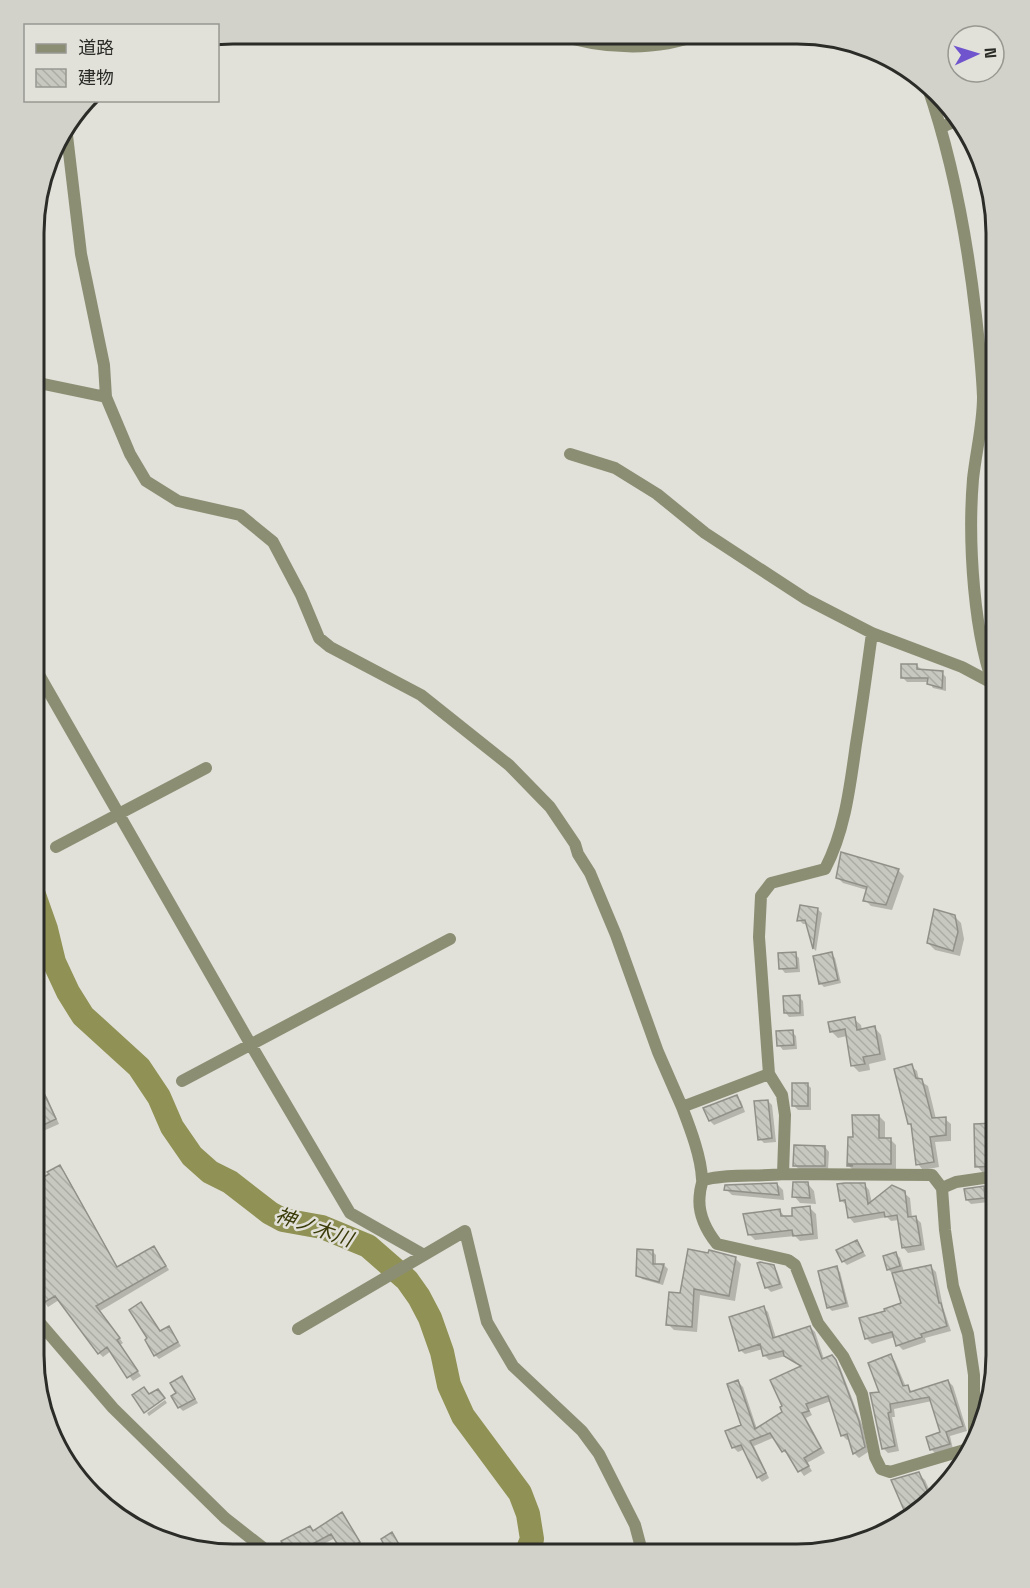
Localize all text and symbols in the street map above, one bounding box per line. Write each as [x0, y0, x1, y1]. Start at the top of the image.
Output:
legend [24, 24, 219, 102]
north arrow [946, 24, 1006, 84]
text: 道路 [78, 36, 114, 59]
text: N [980, 47, 1001, 59]
text: 建物 [78, 66, 114, 89]
water label: 神ノ木川 [272, 1202, 358, 1253]

